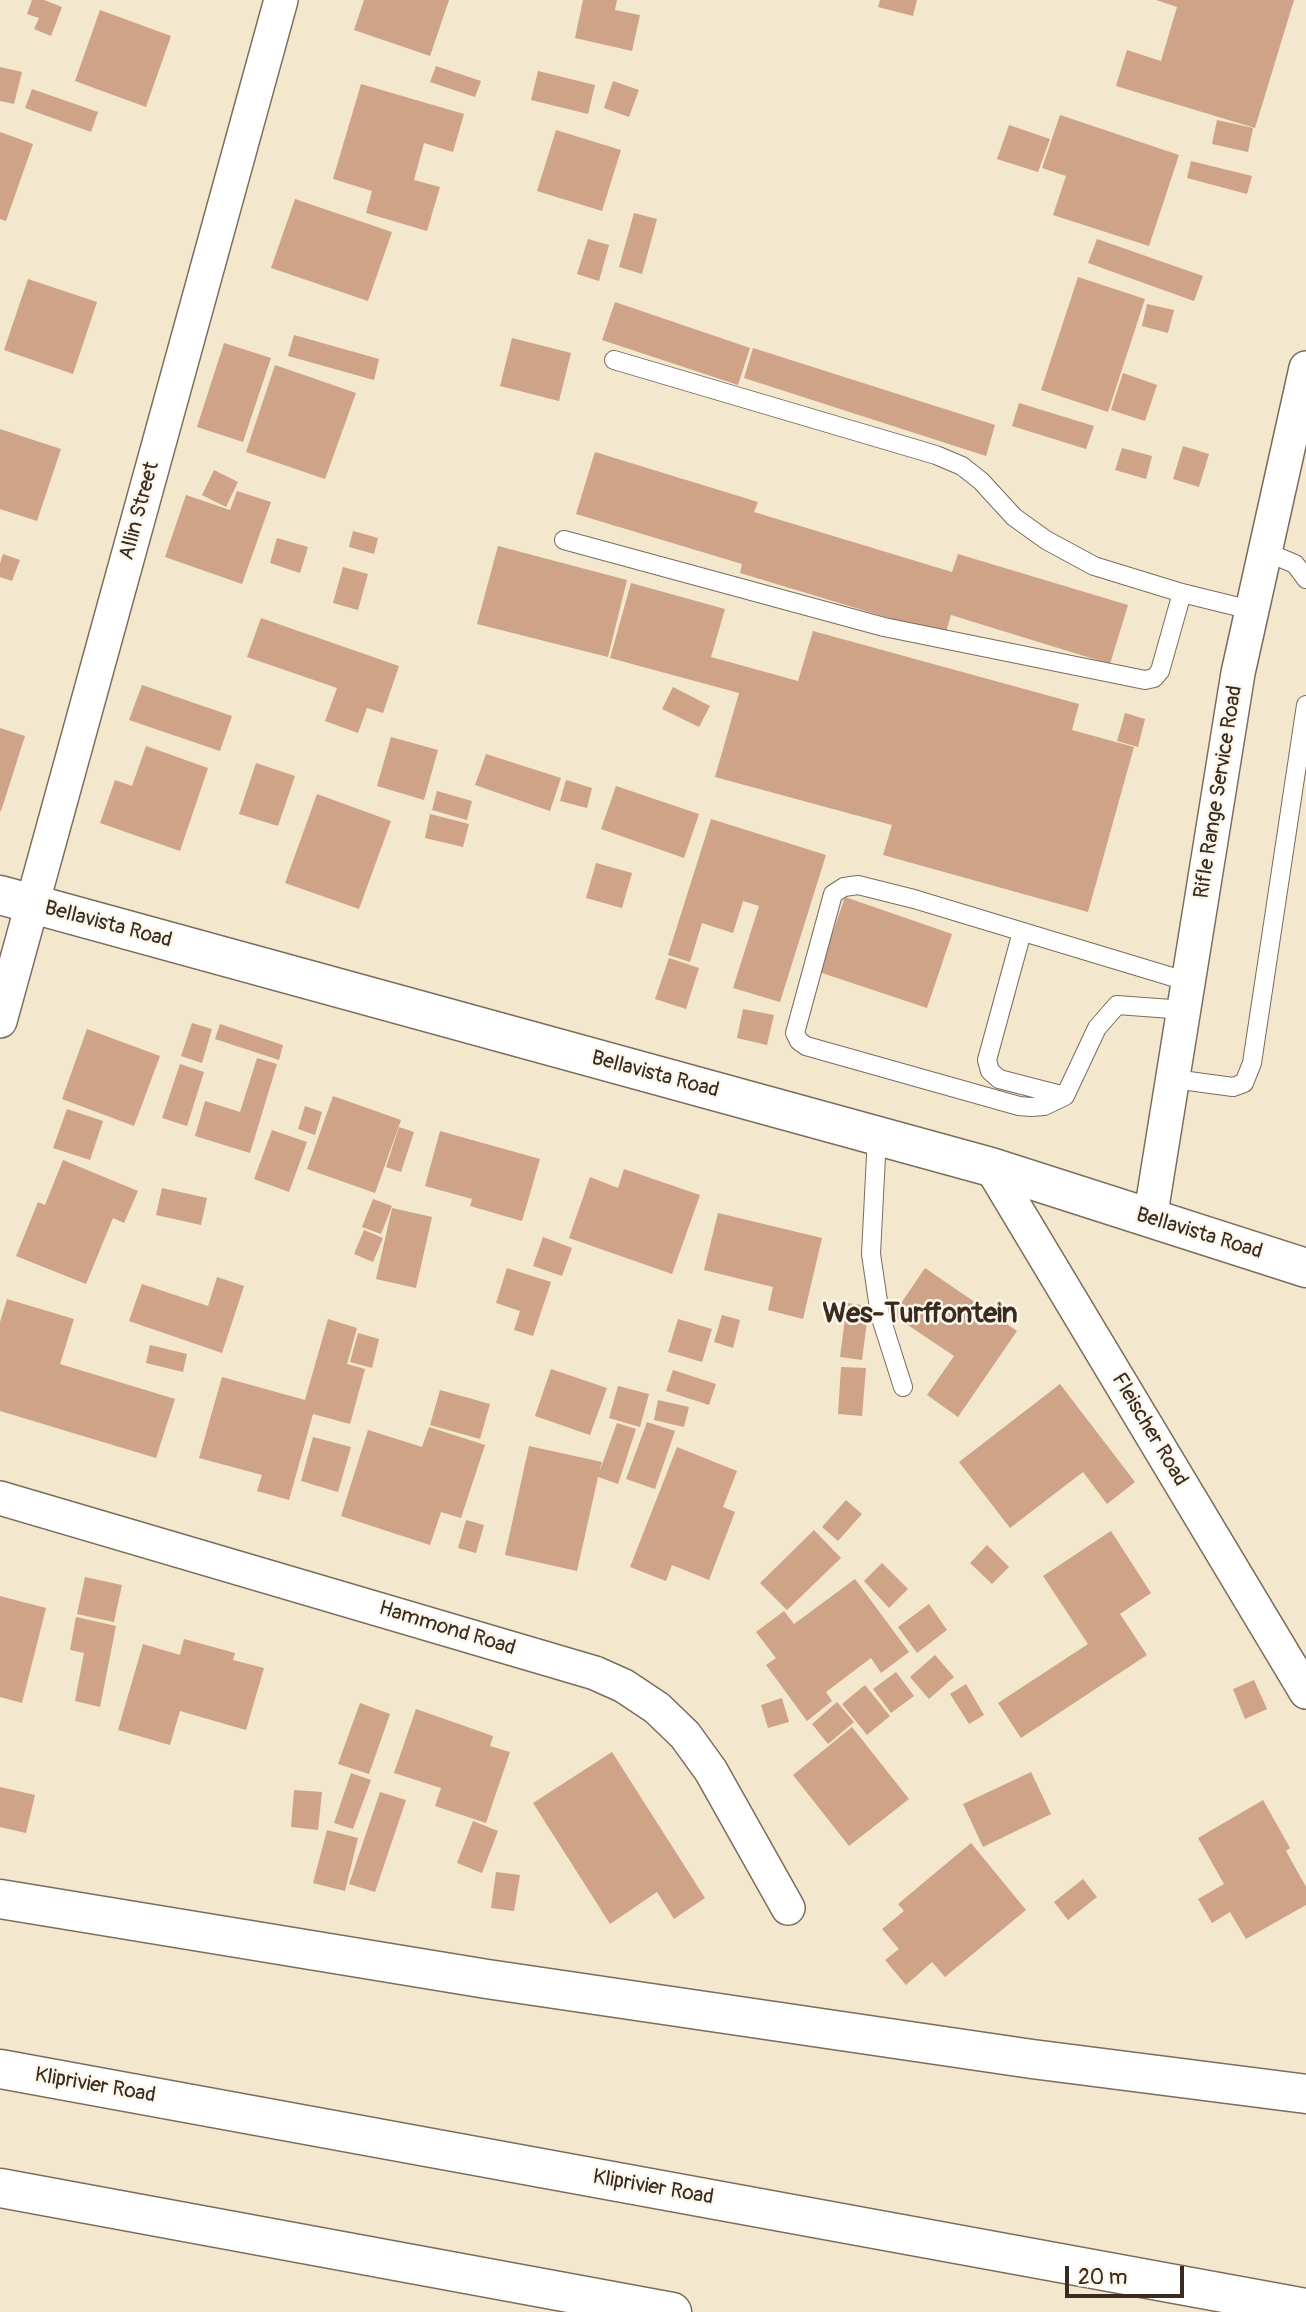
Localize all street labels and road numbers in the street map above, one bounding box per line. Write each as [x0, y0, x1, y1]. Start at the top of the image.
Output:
street label: Allin Street [115, 459, 165, 563]
street label: Rifle Range Service Road [1190, 684, 1248, 900]
street label: Bellavista Road [42, 896, 174, 954]
street label: Bellavista Road [589, 1046, 721, 1104]
street label: Bellavista Road [1133, 1203, 1265, 1265]
street label: Fleischer Road [1105, 1369, 1193, 1491]
street label: Hammond Road [376, 1596, 518, 1662]
street label: Kliprivier Road [33, 2063, 157, 2109]
street label: Kliprivier Road [591, 2165, 715, 2211]

